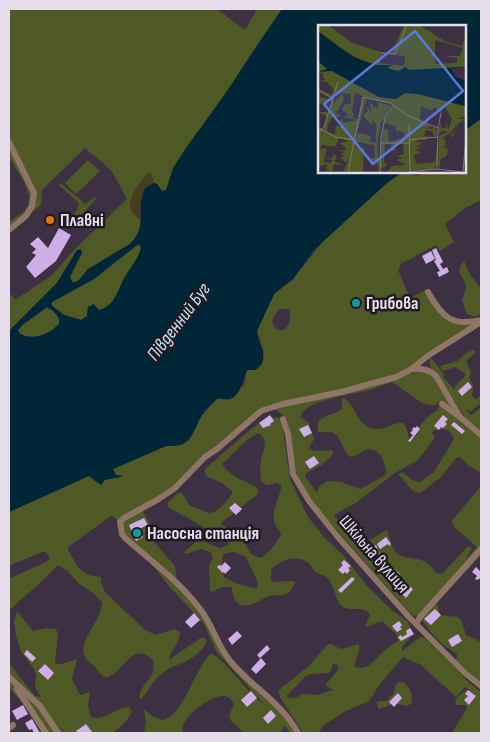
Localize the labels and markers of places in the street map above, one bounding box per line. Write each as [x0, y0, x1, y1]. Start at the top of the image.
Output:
place label: Плавні [60, 210, 104, 231]
marker: Плавні [44, 214, 56, 226]
place label: Грибова [366, 293, 418, 314]
marker: Грибова [350, 297, 362, 309]
place label: Насосна станція [147, 523, 259, 544]
marker: Насосна станція [131, 527, 143, 539]

